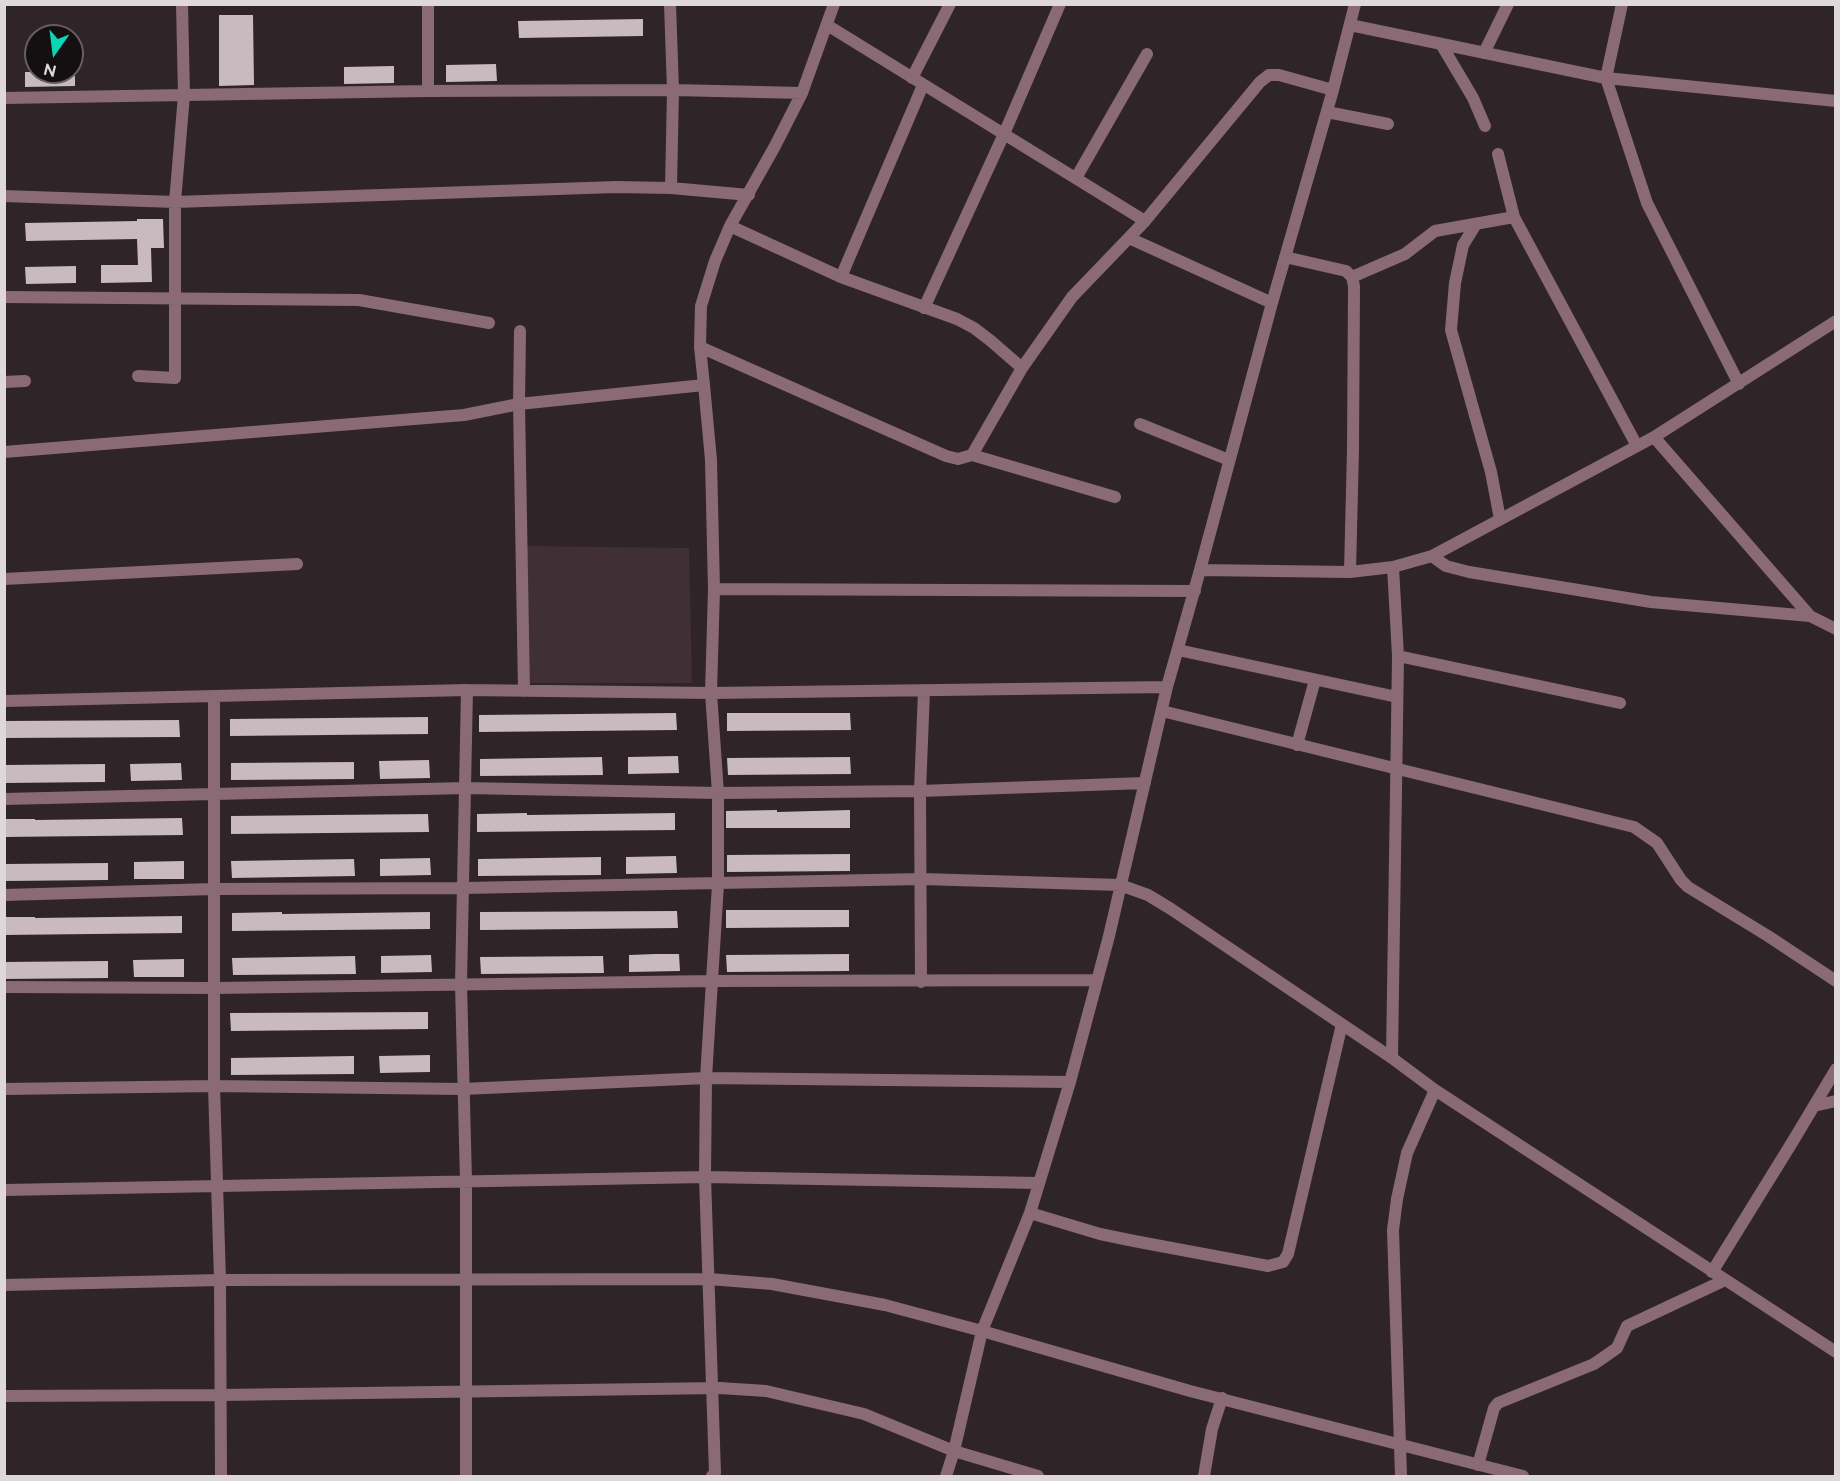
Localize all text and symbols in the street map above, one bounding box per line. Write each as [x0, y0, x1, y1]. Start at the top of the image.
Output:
north arrow [24, 24, 84, 84]
text: N [42, 59, 58, 81]

